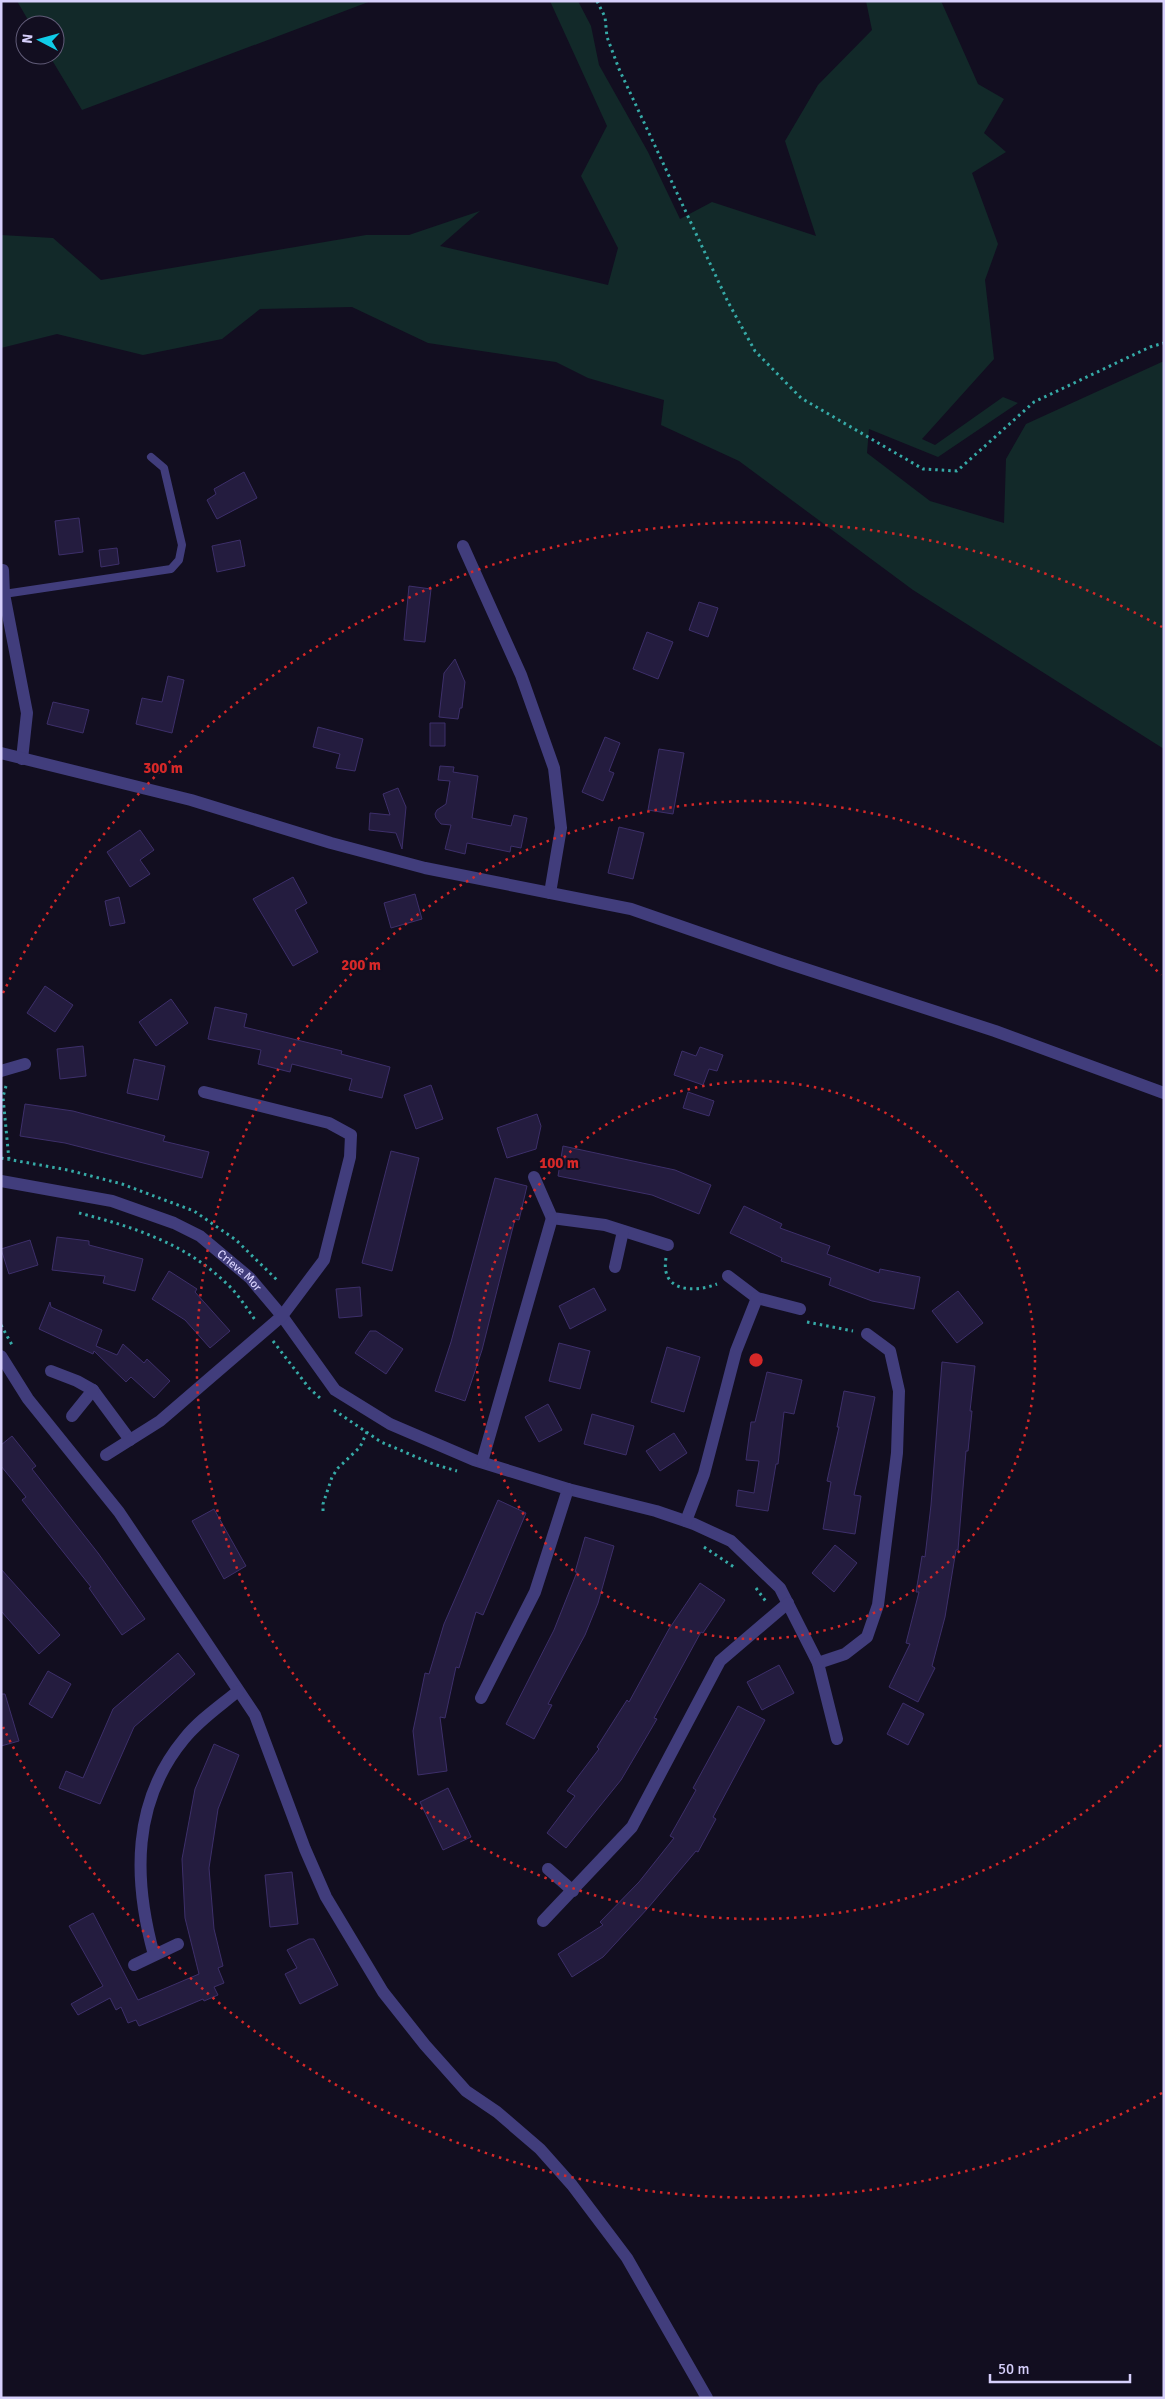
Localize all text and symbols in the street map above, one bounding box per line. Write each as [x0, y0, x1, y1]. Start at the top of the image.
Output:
north arrow [15, 15, 65, 65]
text: N [19, 33, 37, 44]
text: 300 m [143, 759, 183, 777]
text: 200 m [341, 956, 381, 974]
text: 100 m [539, 1154, 579, 1172]
street label: Crieve Mor [214, 1246, 266, 1295]
centre of rings [747, 1351, 765, 1369]
scale bar [990, 2352, 1130, 2384]
text: 50 m [998, 2360, 1029, 2378]

